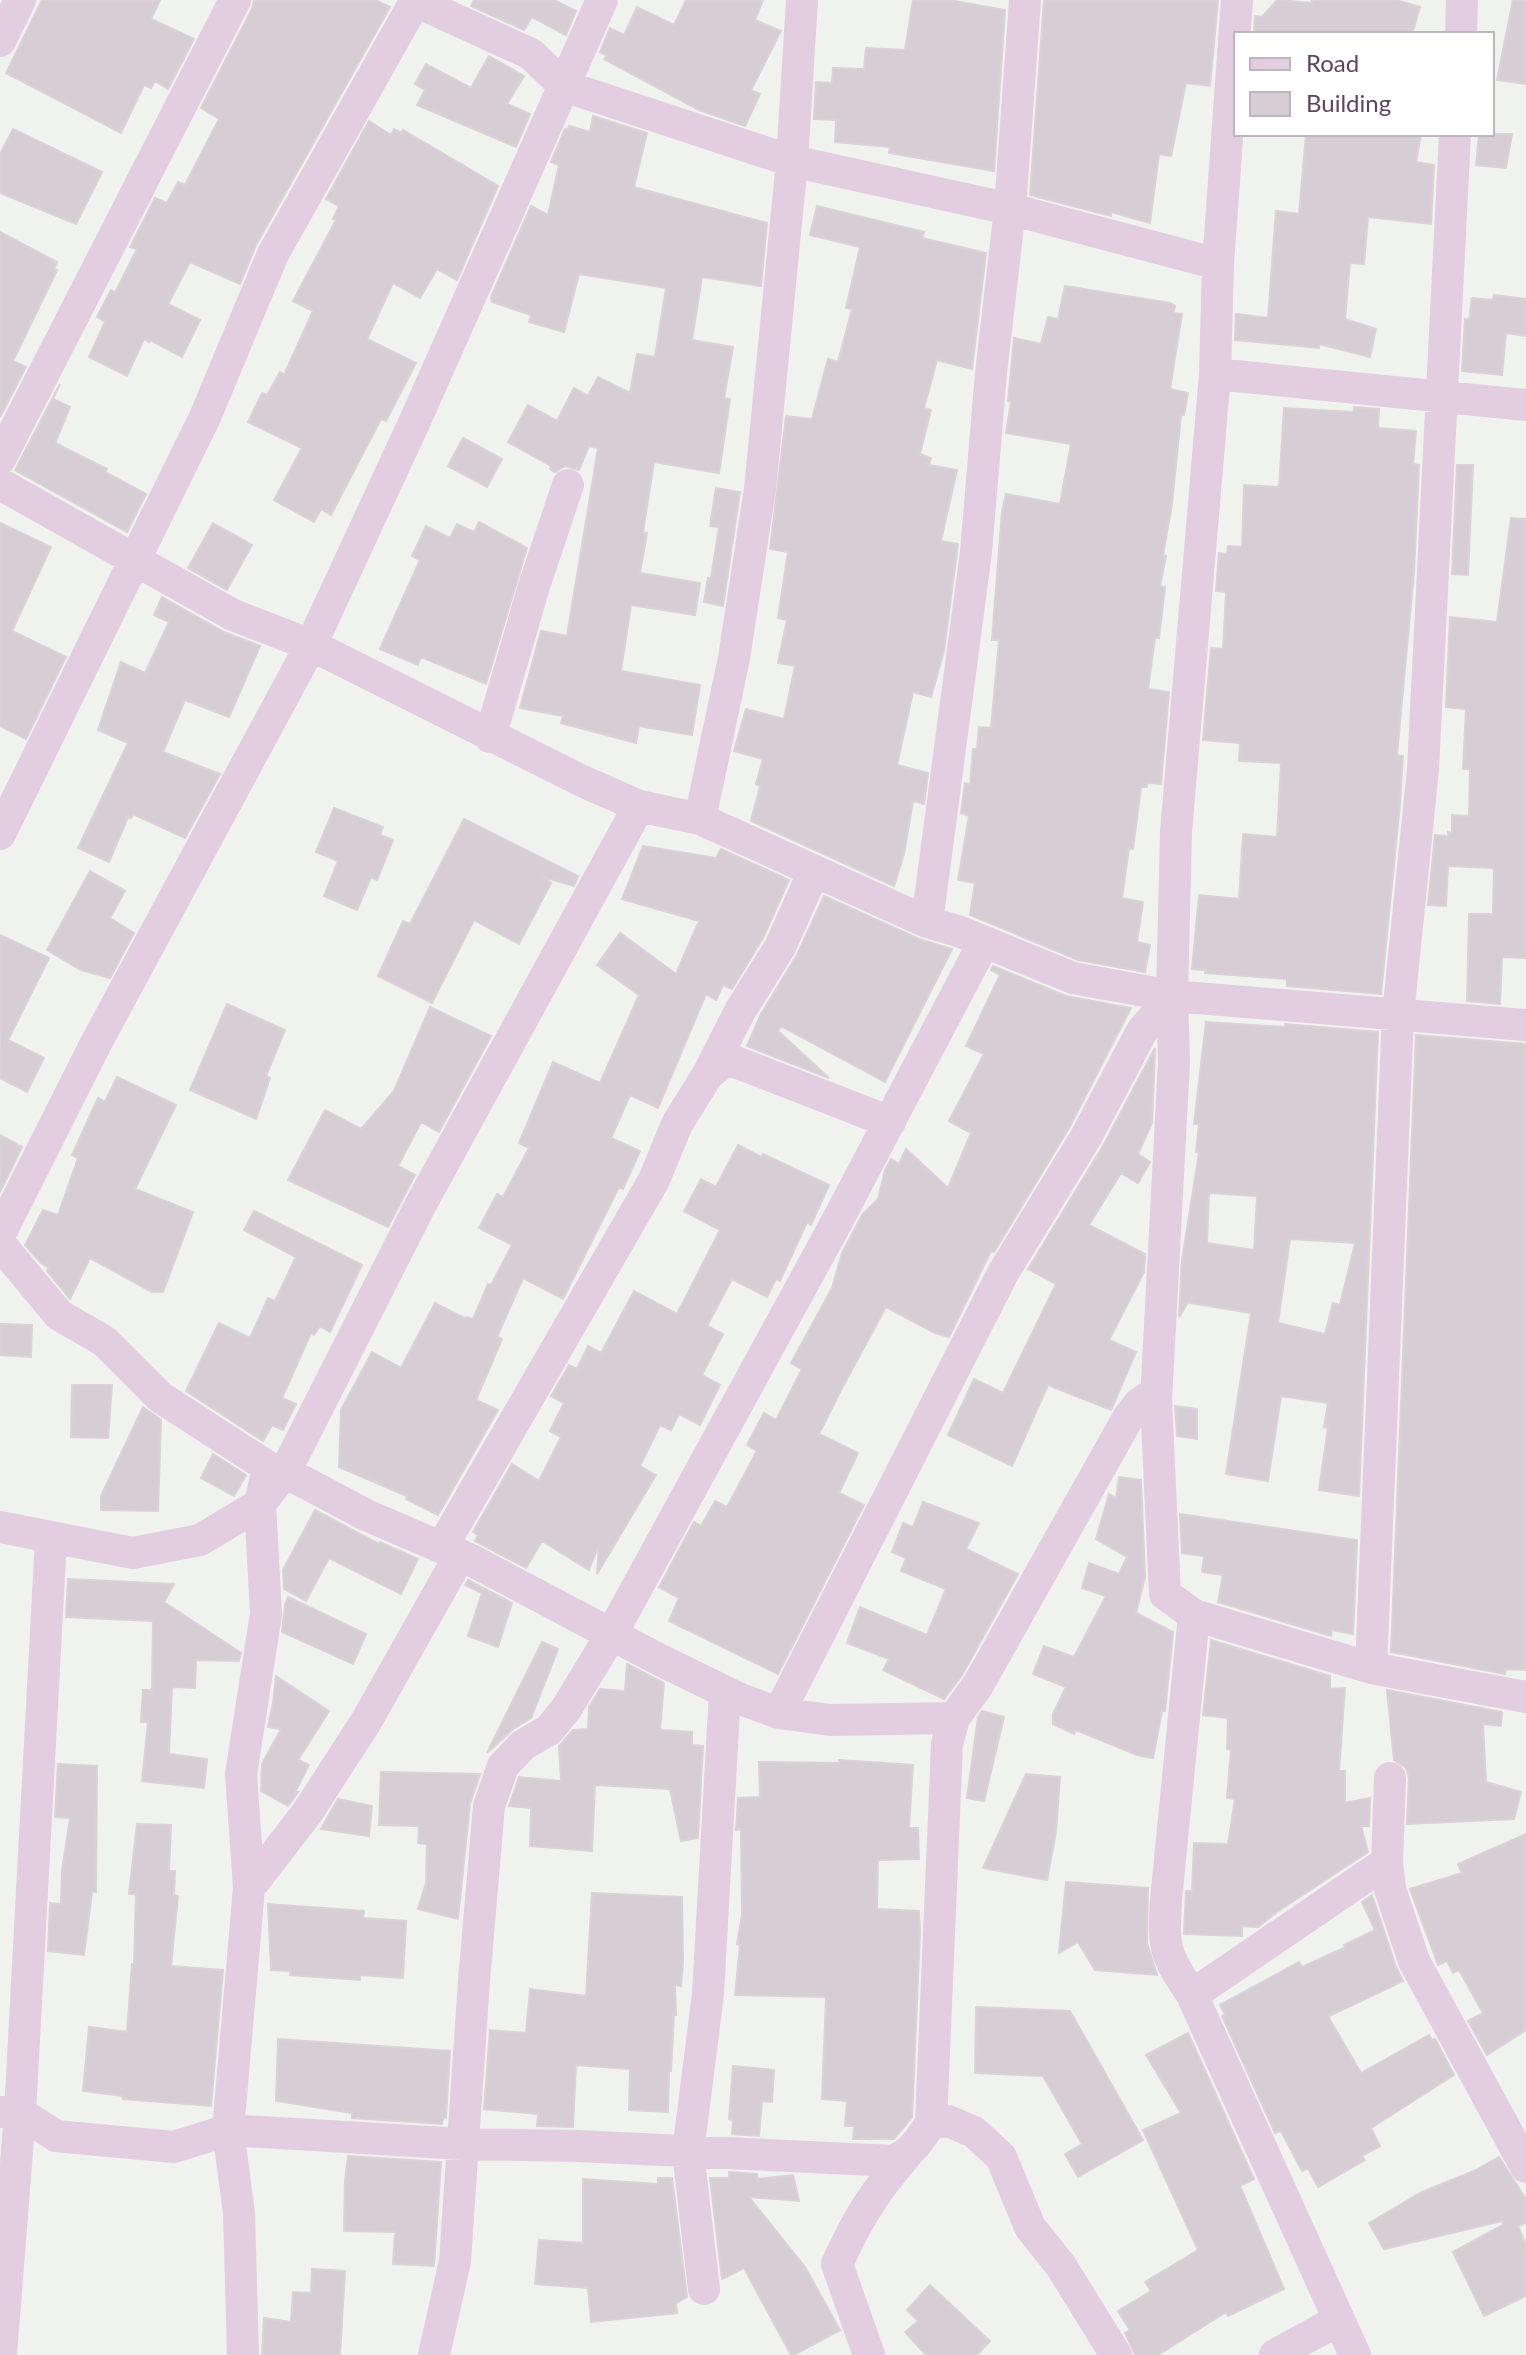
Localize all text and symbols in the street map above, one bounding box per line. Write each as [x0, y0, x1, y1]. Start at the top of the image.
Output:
legend [1234, 32, 1494, 136]
text: Road [1306, 48, 1359, 77]
text: Building [1306, 88, 1391, 117]

